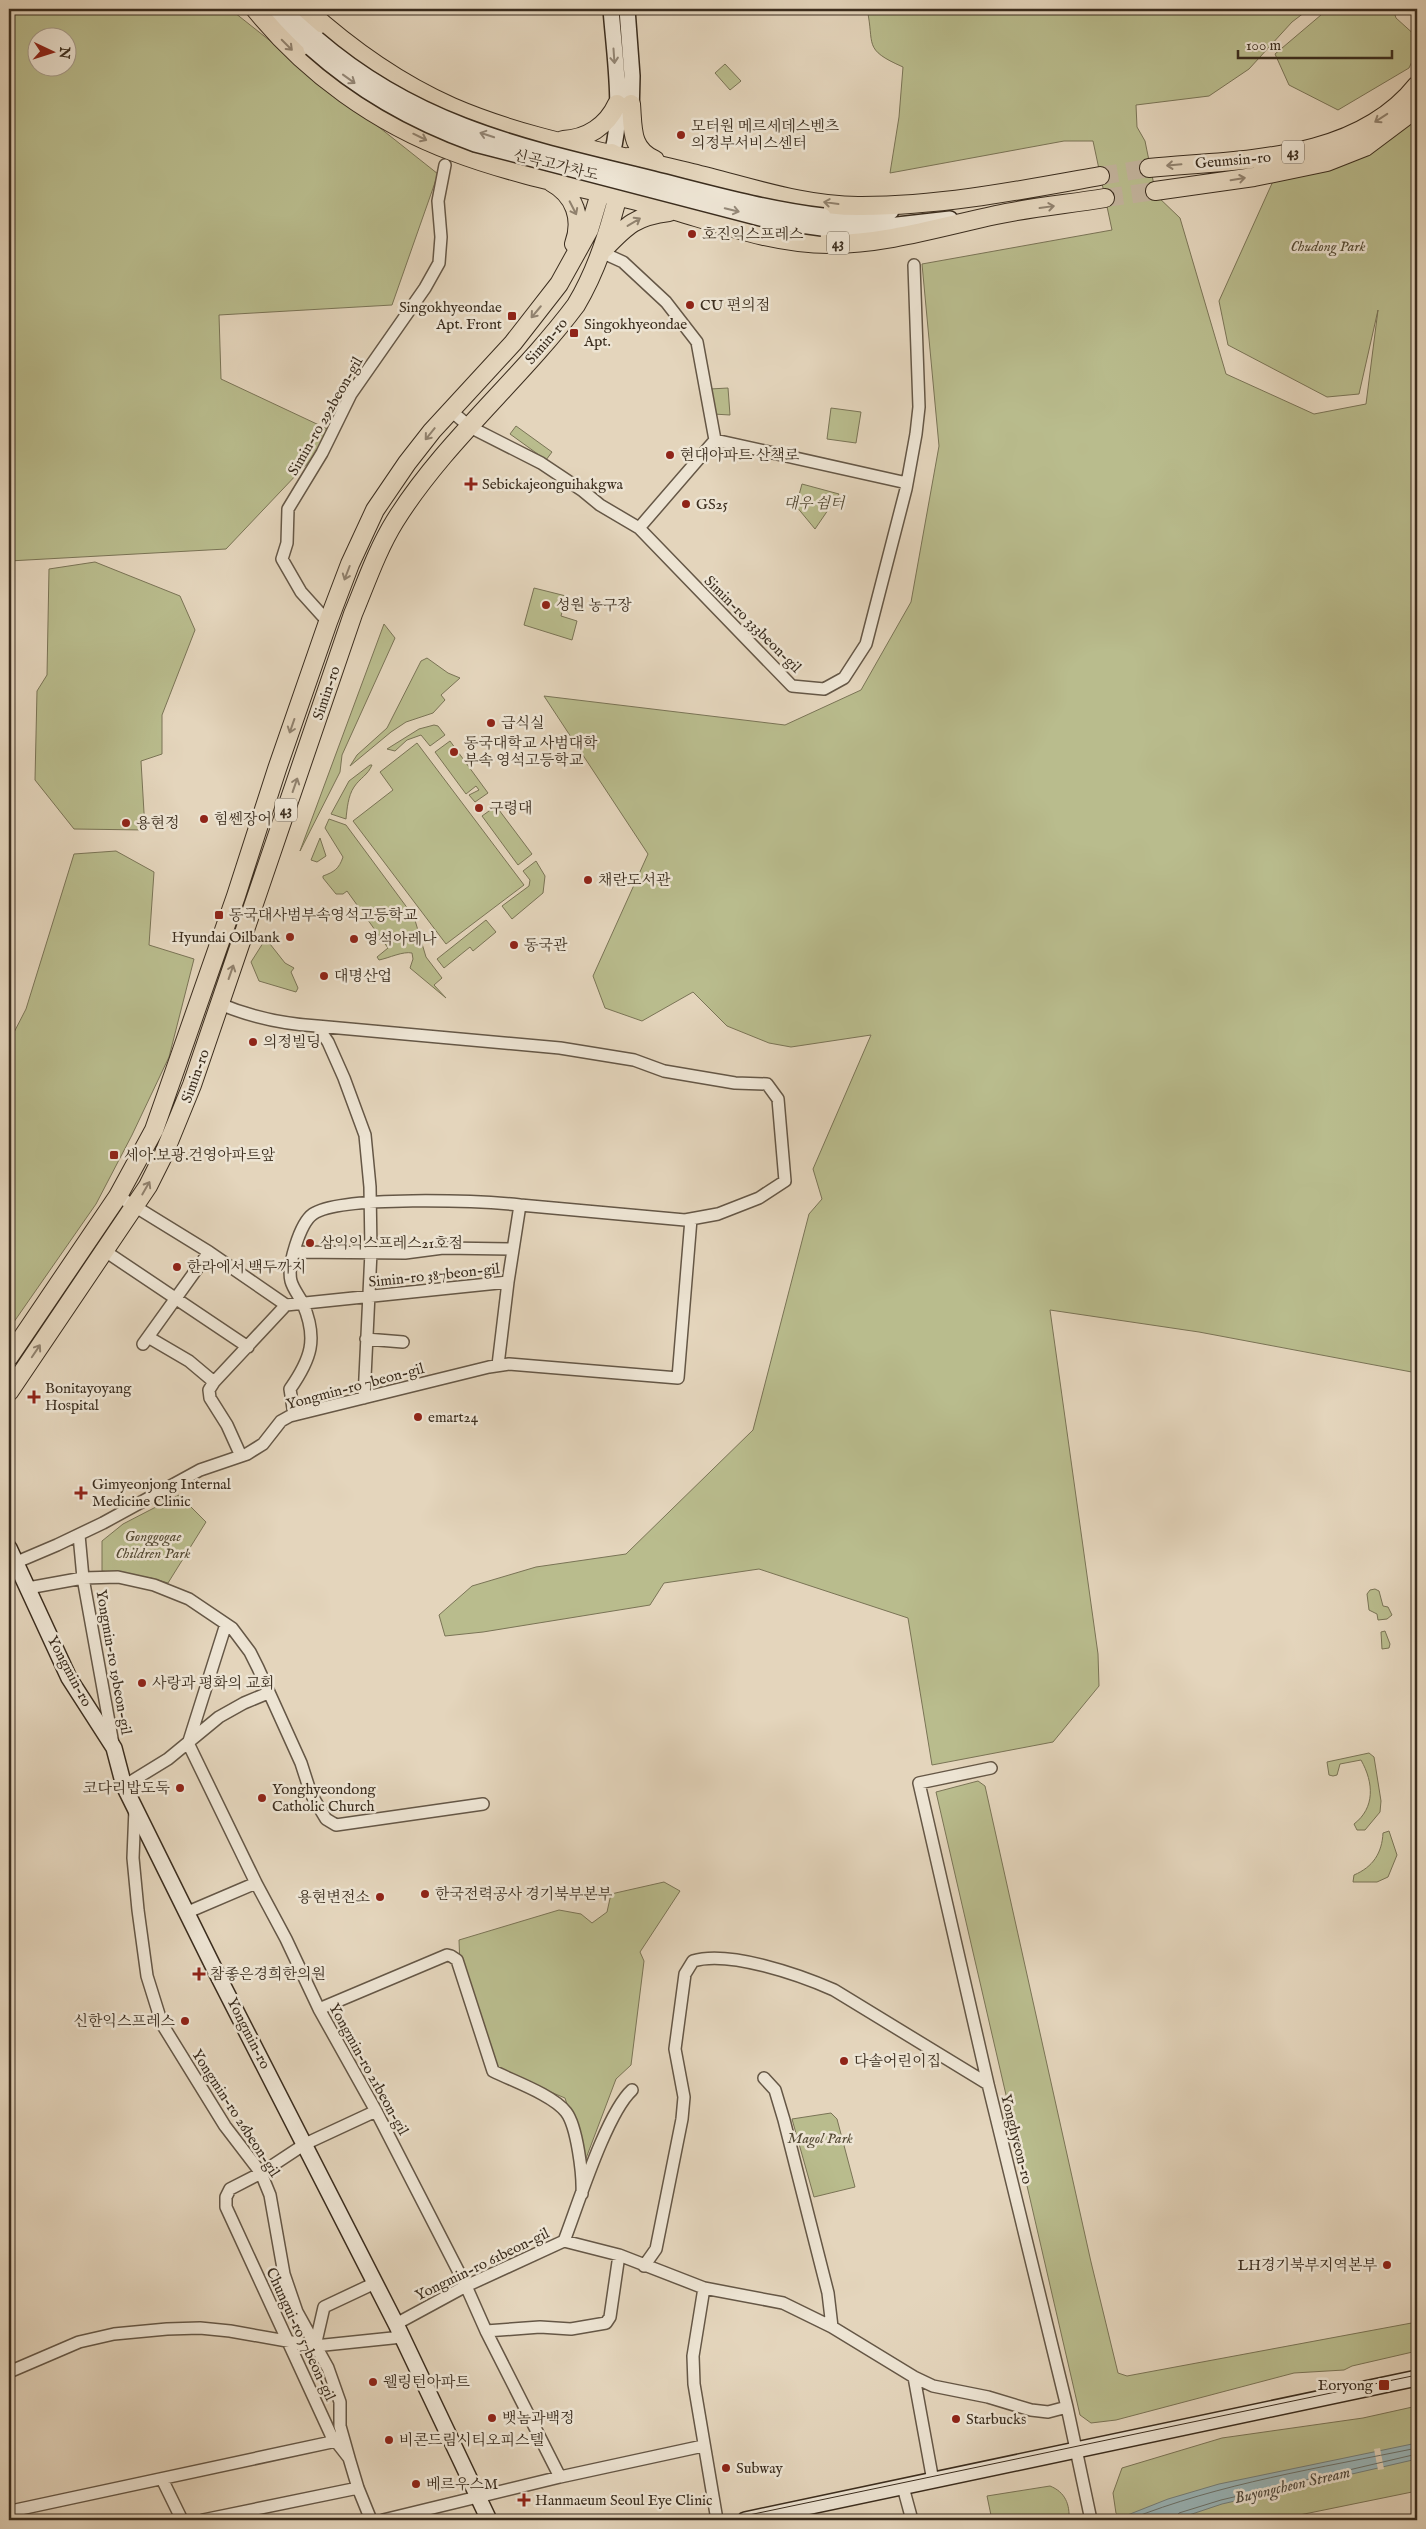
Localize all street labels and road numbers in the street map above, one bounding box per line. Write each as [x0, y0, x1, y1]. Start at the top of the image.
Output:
road number: 43 [1282, 140, 1304, 163]
street label: 신곡고가차도 [511, 146, 601, 185]
street label: Geumsin-ro [1194, 148, 1272, 173]
road number: 43 [827, 232, 849, 254]
street label: Simin-ro [521, 314, 572, 369]
street label: Simin-ro 292beon-gil [284, 353, 368, 479]
street label: Simin-ro 333beon-gil [700, 572, 806, 678]
street label: Simin-ro [308, 664, 345, 723]
road number: 43 [275, 798, 297, 822]
street label: Simin-ro [177, 1047, 214, 1106]
street label: Simin-ro 387beon-gil [368, 1259, 501, 1292]
street label: Yongmin-ro 7beon-gil [284, 1359, 427, 1414]
street label: Yongmin-ro 19beon-gil [91, 1588, 136, 1737]
street label: Yongmin-ro [43, 1633, 96, 1710]
street label: Yongmin-ro [222, 1994, 275, 2072]
street label: Yongmin-ro 21beon-gil [324, 2000, 413, 2139]
street label: Yongmin-ro 26beon-gil [187, 2046, 284, 2181]
street label: Yonghyeon-ro [996, 2092, 1037, 2186]
street label: Yongmin-ro 61beon-gil [412, 2223, 553, 2305]
street label: Chungui-ro 57beon-gil [261, 2265, 340, 2405]

